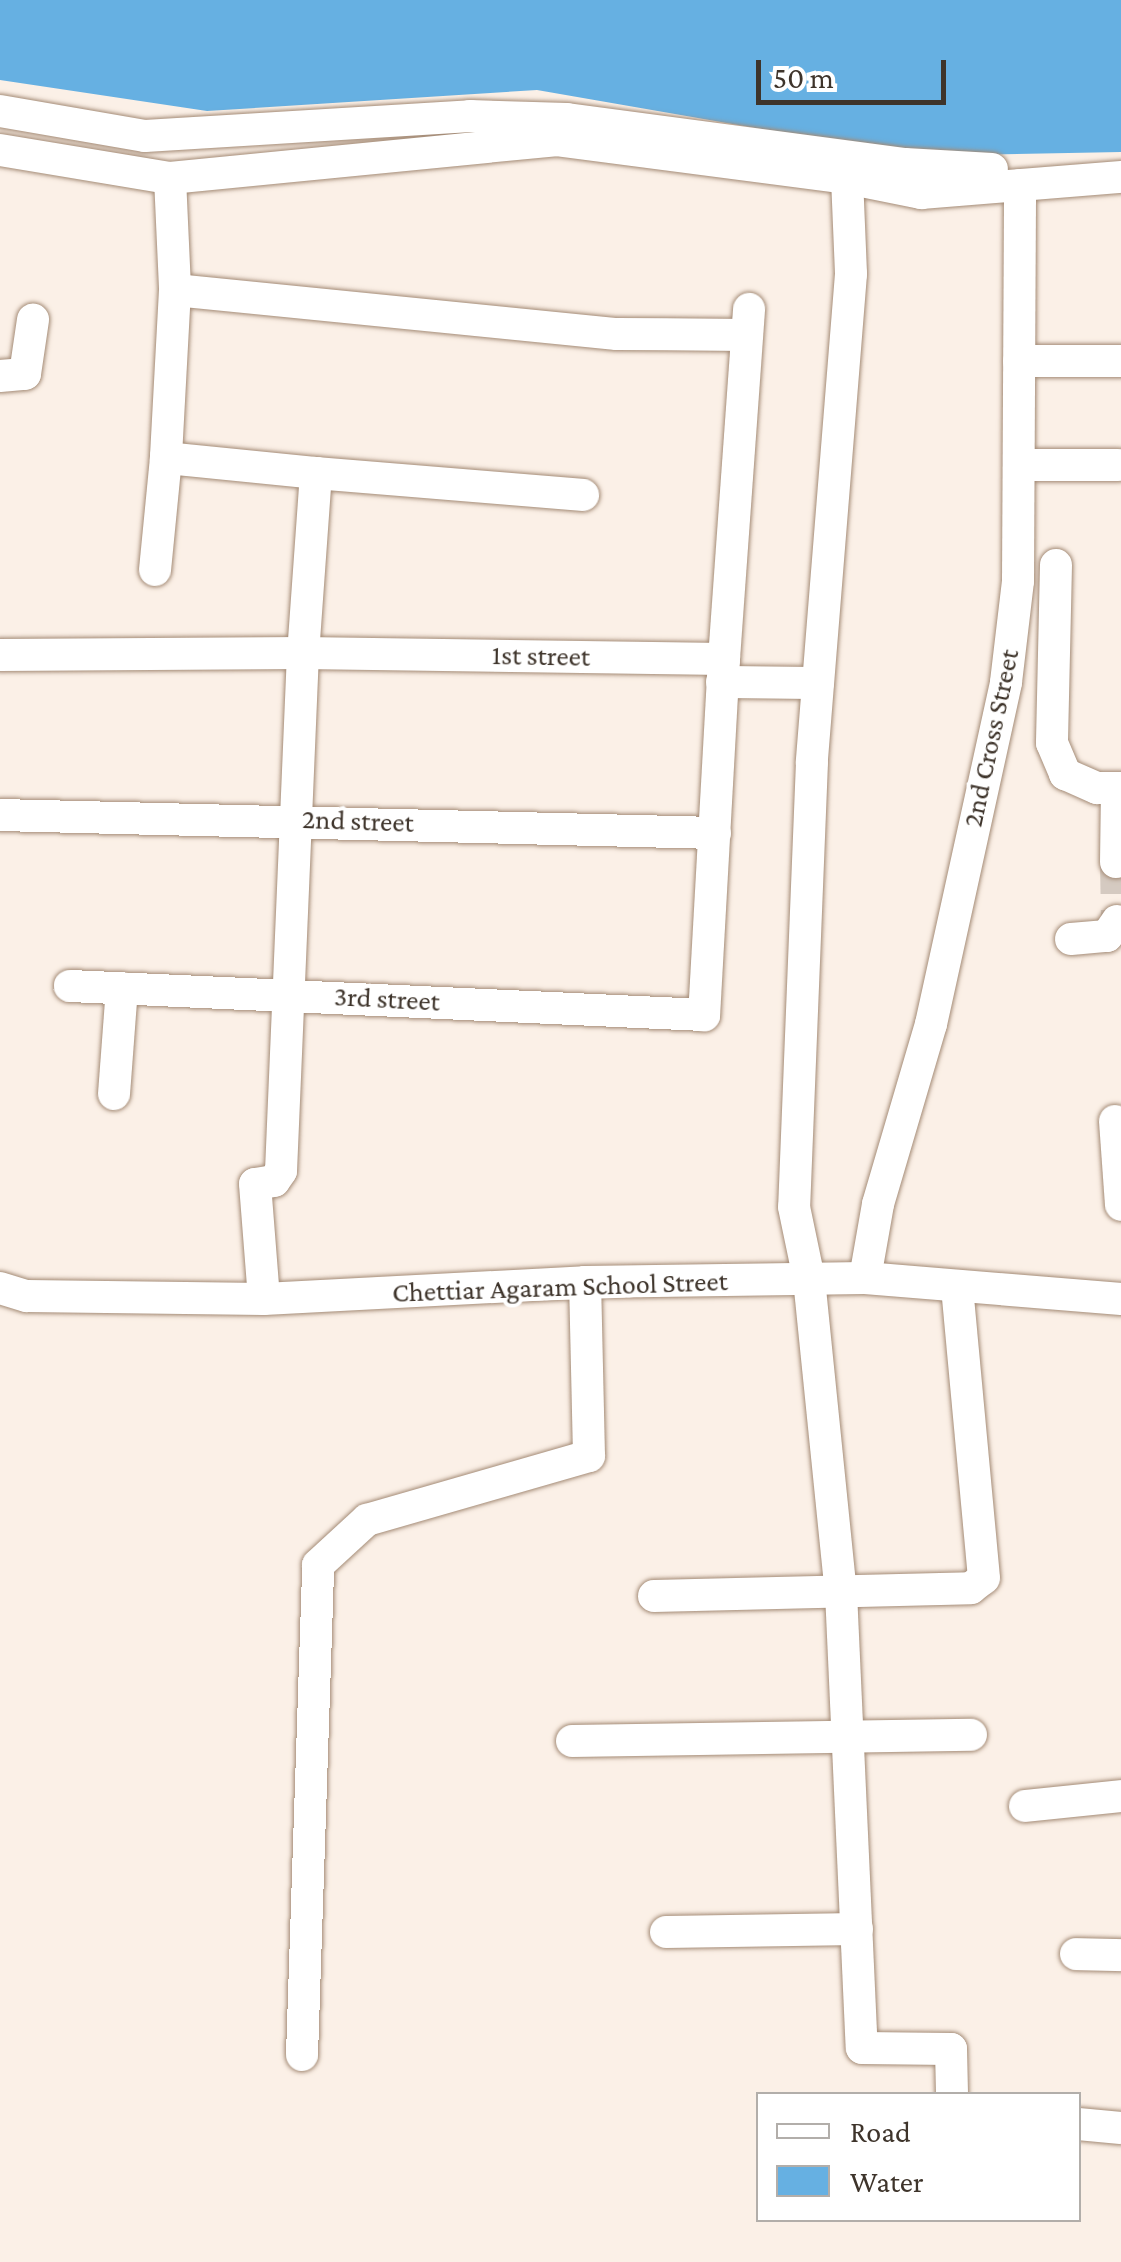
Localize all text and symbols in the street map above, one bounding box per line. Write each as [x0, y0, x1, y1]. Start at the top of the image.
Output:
scale bar [761, 40, 951, 102]
text: 50 m [773, 61, 834, 94]
street label: 1st street [492, 638, 590, 674]
street label: 2nd Cross Street [956, 646, 1026, 830]
street label: 2nd street [302, 802, 414, 840]
street label: 3rd street [333, 979, 441, 1019]
street label: Chettiar Agaram School Street [392, 1264, 728, 1310]
legend [756, 2092, 1081, 2222]
text: Road [850, 2115, 911, 2148]
text: Water [850, 2165, 924, 2198]

